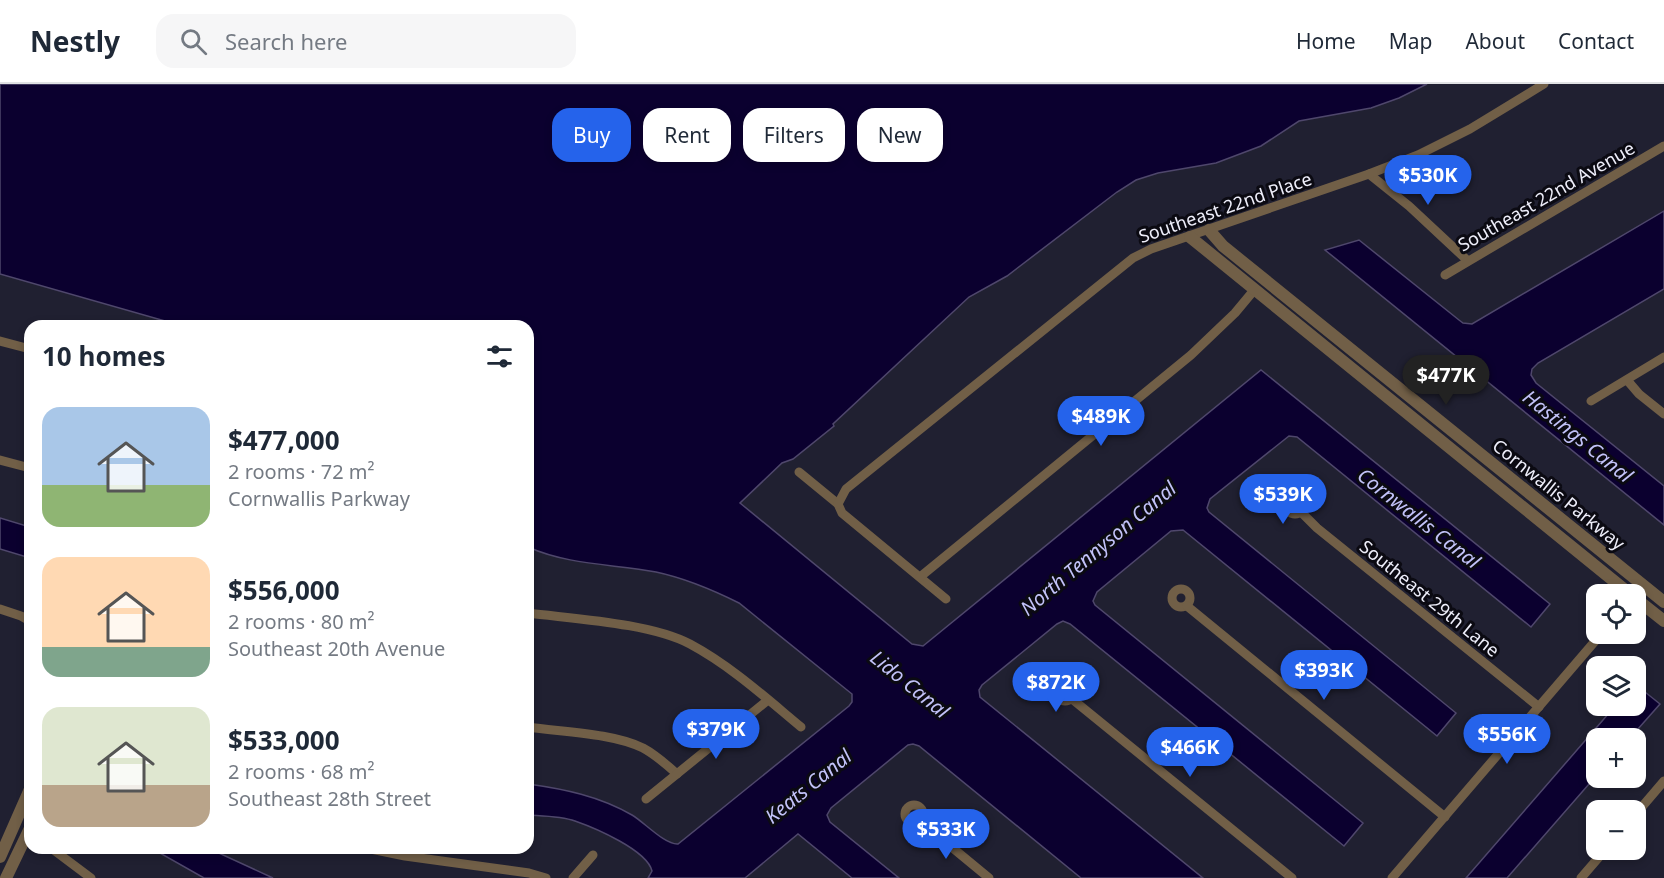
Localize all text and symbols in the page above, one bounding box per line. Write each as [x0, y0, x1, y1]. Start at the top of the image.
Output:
search box [156, 14, 576, 68]
text: Nestly [30, 22, 120, 60]
icon: search [177, 25, 210, 58]
text: Search here [225, 26, 347, 56]
text: Home [1296, 27, 1356, 55]
text: Map [1389, 27, 1432, 55]
text: About [1465, 27, 1525, 55]
text: Contact [1558, 27, 1634, 55]
chip: Buy [552, 108, 631, 162]
chip: Rent [643, 108, 731, 162]
chip: Filters [743, 108, 845, 162]
chip: New [857, 108, 943, 162]
street label: Southeast 22nd Avenue [1453, 136, 1639, 256]
pin: $530K [1386, 155, 1470, 206]
text: $530K [1398, 161, 1458, 188]
street label: Southeast 22nd Place [1135, 166, 1315, 248]
text: 10 homes [42, 338, 166, 374]
icon: filters [483, 340, 516, 373]
pin: $477K [1404, 355, 1488, 406]
text: $477K [1416, 361, 1476, 388]
water label: Hastings Canal [1518, 383, 1639, 489]
pin: $489K [1059, 396, 1143, 447]
text: $489K [1071, 402, 1131, 429]
text: $477,000 [228, 422, 340, 458]
icon: home [90, 431, 162, 503]
street label: Cornwallis Parkway [1488, 433, 1631, 555]
text: 2 rooms · 72 m² [228, 458, 375, 485]
water label: Cornwallis Canal [1352, 462, 1487, 575]
water label: North Tennyson Canal [1014, 474, 1182, 621]
pin: $539K [1241, 474, 1325, 525]
text: $539K [1253, 480, 1313, 507]
text: Cornwallis Parkway [228, 485, 410, 512]
street label: Southeast 29th Lane [1355, 534, 1505, 662]
text: $556,000 [228, 572, 340, 608]
icon: home [90, 581, 162, 653]
map controls [1586, 584, 1646, 860]
button: locate [1586, 584, 1646, 644]
text: 2 rooms · 80 m² [228, 608, 375, 635]
text: Southeast 20th Avenue [228, 635, 445, 662]
water label: Lido Canal [865, 644, 956, 725]
pin: $393K [1282, 650, 1366, 701]
text: $393K [1294, 656, 1354, 683]
button: layers [1586, 656, 1646, 716]
pin: $872K [1014, 662, 1098, 713]
text: $872K [1026, 668, 1086, 695]
pin: $379K [674, 709, 758, 760]
pin: $556K [1465, 714, 1549, 765]
text: $379K [686, 715, 746, 742]
text: $556K [1477, 720, 1537, 747]
text: $533,000 [228, 722, 340, 758]
pin: $466K [1148, 727, 1232, 778]
button: + [1586, 728, 1646, 788]
icon: home [90, 731, 162, 803]
text: $466K [1160, 733, 1220, 760]
water label: Keats Canal [759, 742, 858, 829]
text: 2 rooms · 68 m² [228, 758, 375, 785]
text: Southeast 28th Street [228, 785, 431, 812]
button: − [1586, 800, 1646, 860]
pin: $533K [904, 809, 988, 860]
text: $533K [916, 815, 976, 842]

